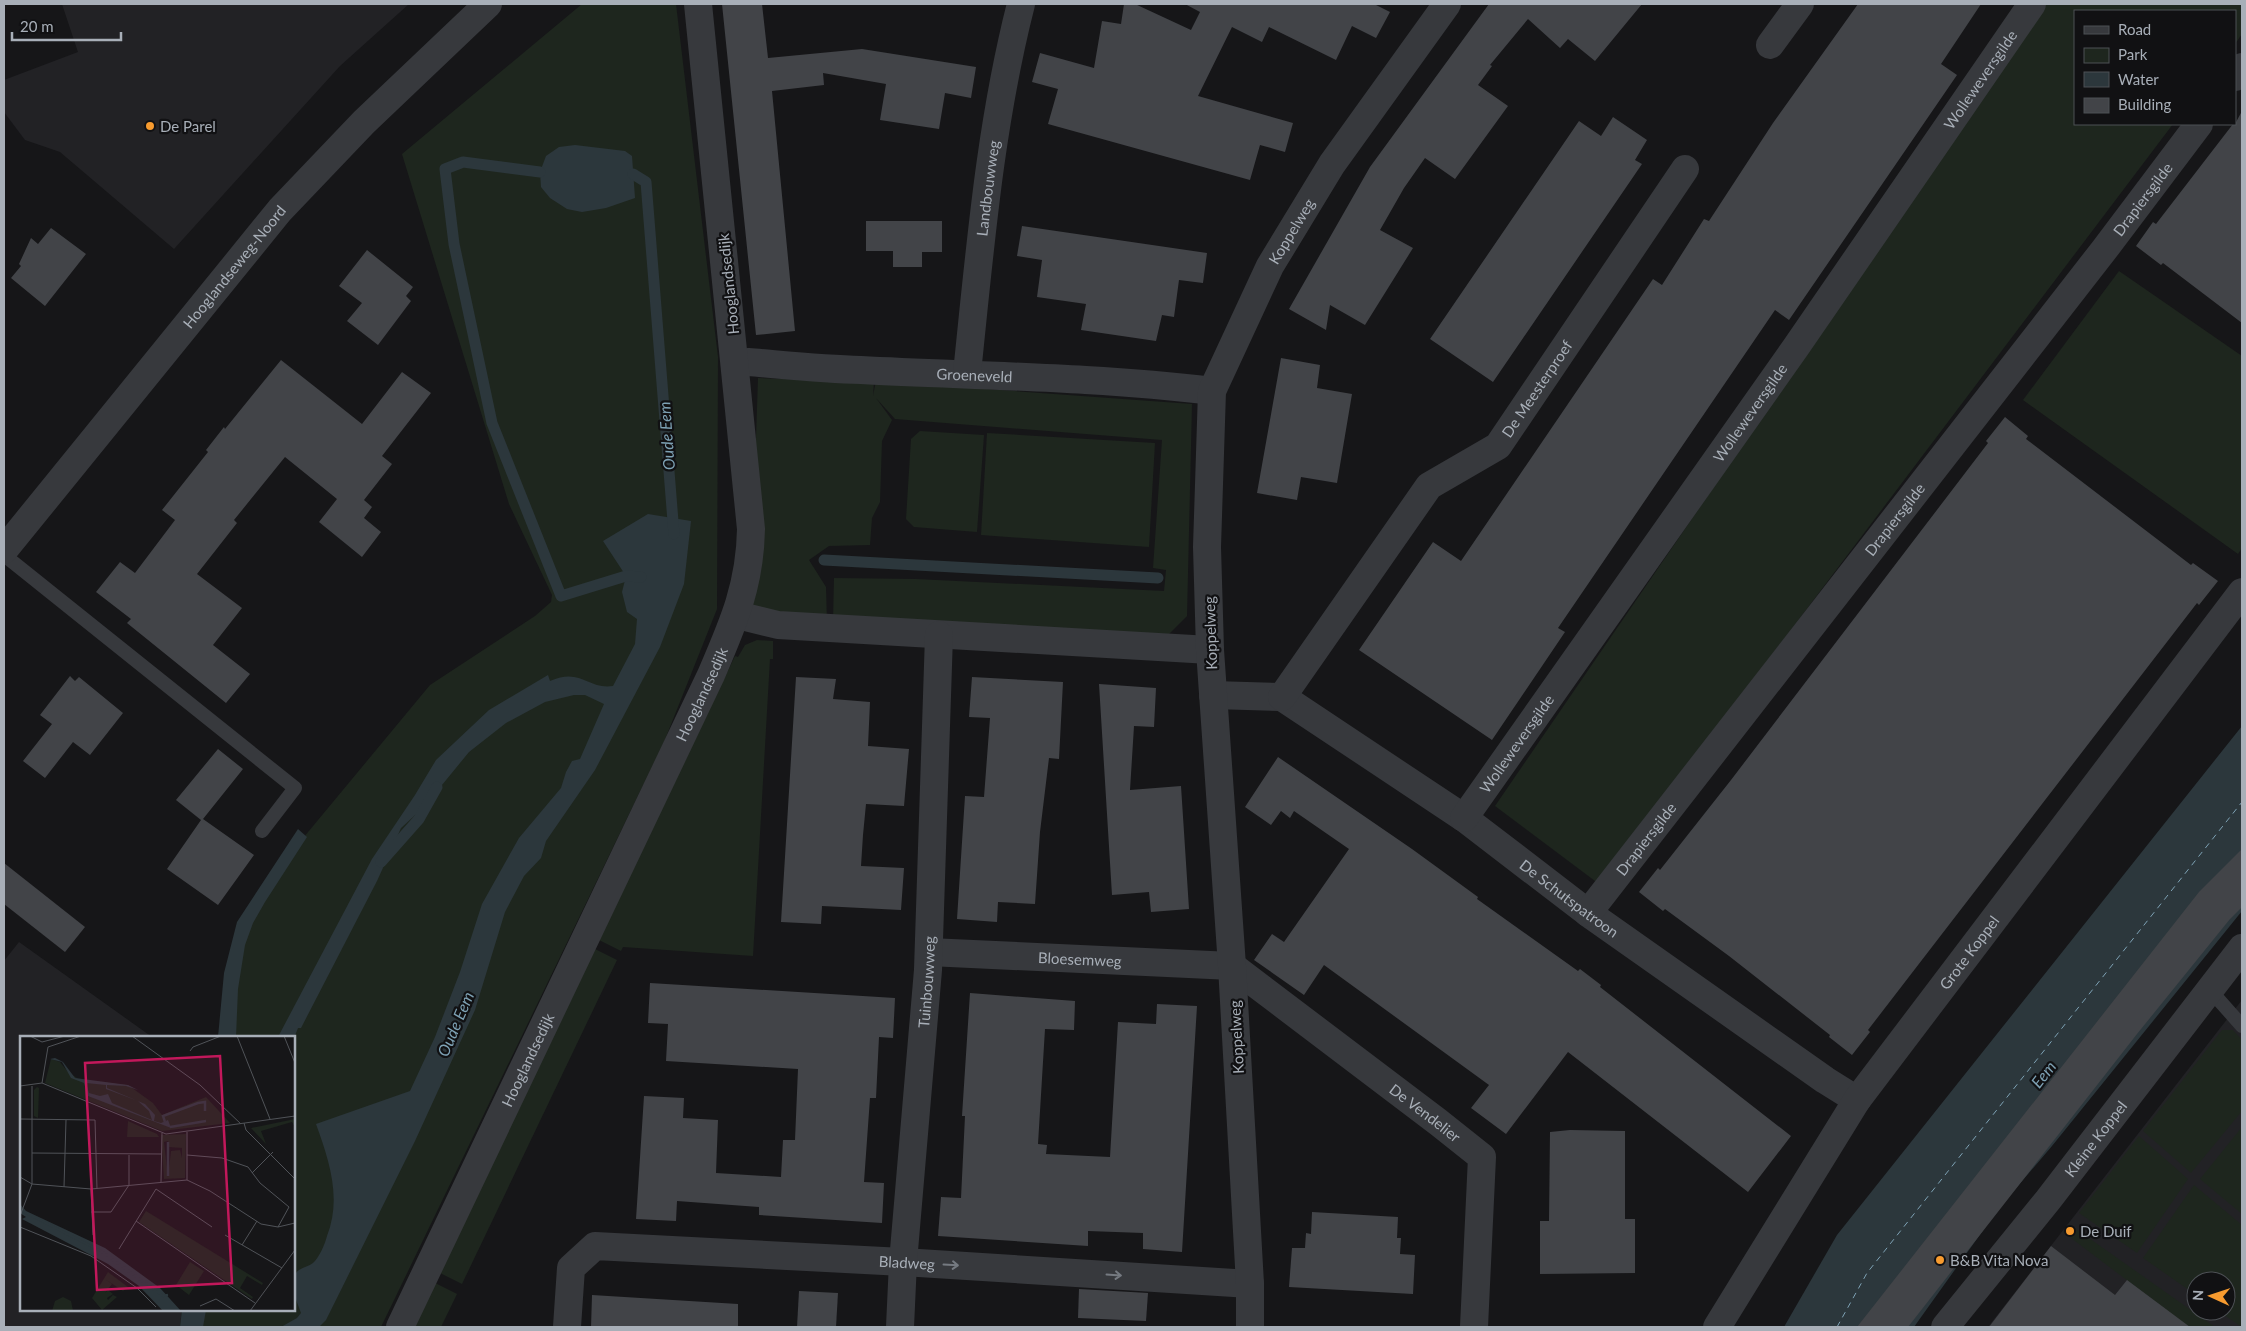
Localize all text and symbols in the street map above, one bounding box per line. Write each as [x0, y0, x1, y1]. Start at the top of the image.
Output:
scale bar [12, 10, 121, 42]
legend [2074, 10, 2236, 125]
text: 20 m [20, 17, 54, 35]
text: Road [2118, 20, 2151, 38]
street label: Wolleweversgilde [1940, 26, 2020, 132]
text: Park [2118, 45, 2148, 63]
text: Water [2118, 70, 2159, 88]
text: Building [2118, 95, 2171, 113]
place label: De Parel [160, 117, 216, 135]
marker: De Parel [144, 120, 156, 132]
street label: Landbouwweg [972, 139, 1003, 237]
street label: Drapiersgilde [2109, 159, 2176, 239]
street label: Koppelweg [1264, 195, 1318, 267]
street label: Hooglandseweg-Noord [179, 202, 289, 332]
street label: Hooglandsedijk [714, 232, 742, 335]
street label: De Meesterproef [1498, 336, 1576, 441]
street label: Wolleweversgilde [1709, 360, 1791, 465]
street label: Groeneveld [936, 364, 1013, 385]
water label: Oude Eem [654, 401, 678, 471]
street label: Drapiersgilde [1861, 479, 1928, 559]
street label: Koppelweg [1200, 596, 1220, 670]
street label: Hooglandsedijk [672, 644, 731, 744]
street label: Wolleweversgilde [1476, 691, 1557, 796]
street label: Drapiersgilde [1612, 799, 1680, 879]
street label: De Schutspatroon [1517, 855, 1622, 941]
street label: Grote Koppel [1935, 912, 2003, 993]
street label: Tuinbouwweg [914, 936, 938, 1029]
street label: Bloesemweg [1038, 948, 1122, 970]
water label: Oude Eem [433, 989, 477, 1059]
street label: Koppelweg [1225, 1000, 1247, 1074]
street label: Hooglandsedijk [497, 1010, 558, 1110]
inset map [20, 1036, 295, 1311]
water label: Eem [2027, 1057, 2059, 1091]
street label: De Vendelier [1386, 1080, 1465, 1146]
street label: Kleine Koppel [2060, 1097, 2130, 1180]
place label: De Duif [2080, 1222, 2132, 1240]
marker: De Duif [2064, 1225, 2076, 1237]
place label: B&B Vita Nova [1950, 1251, 2048, 1269]
street label: Bladweg [878, 1252, 936, 1273]
marker: B&B Vita Nova [1934, 1254, 1946, 1266]
one-way arrow [943, 1261, 959, 1270]
one-way arrow [1105, 1271, 1121, 1280]
north arrow [2186, 1271, 2236, 1321]
text: N [2189, 1289, 2206, 1301]

